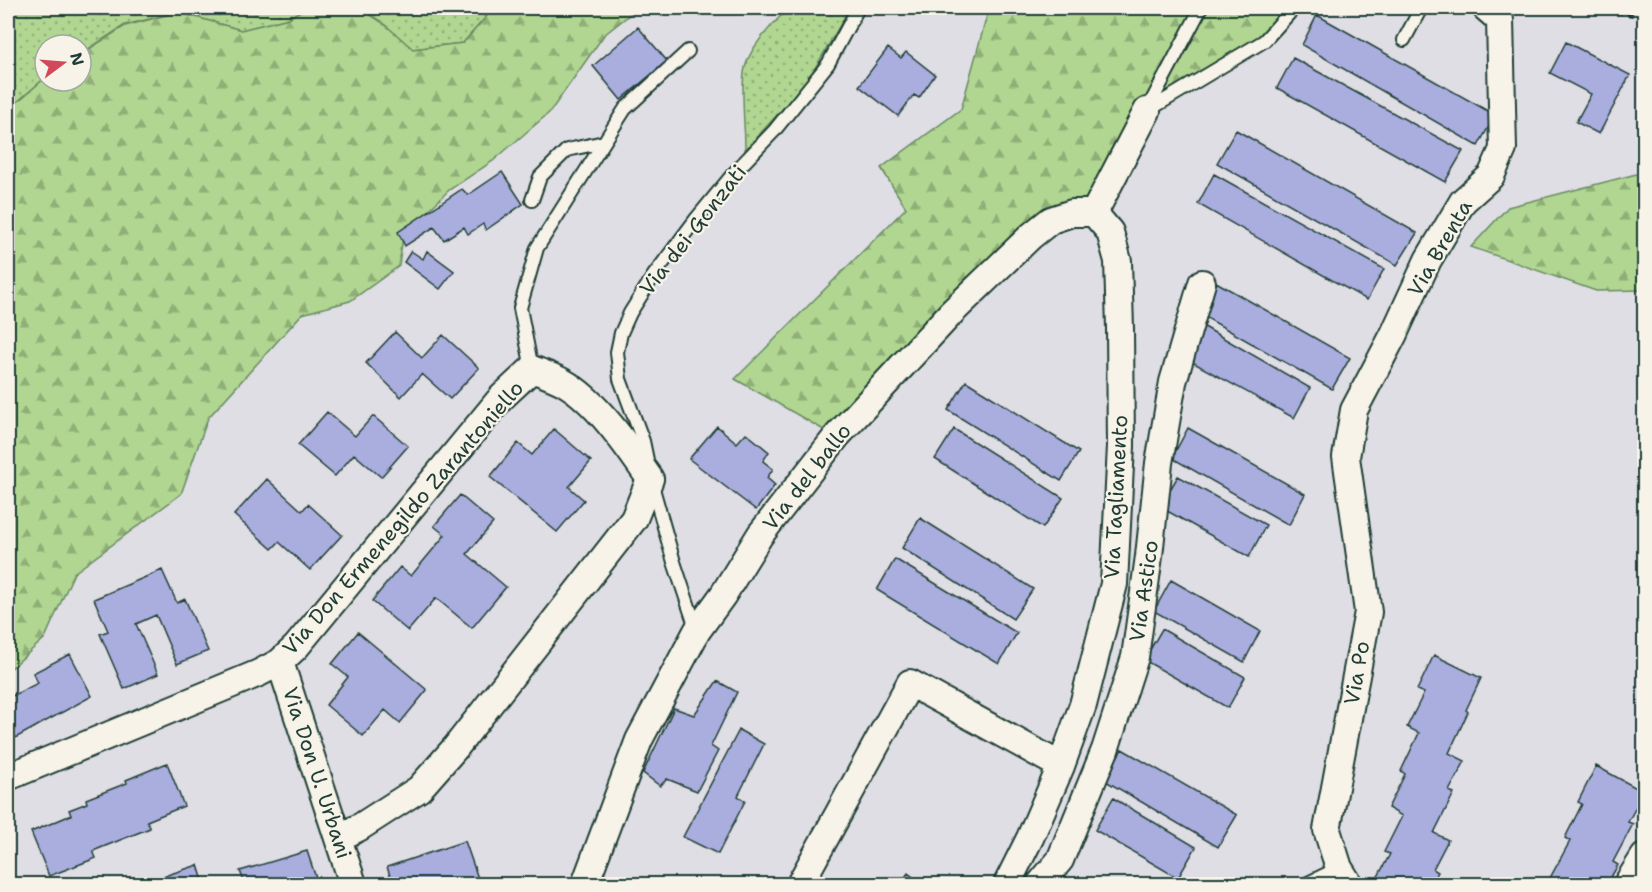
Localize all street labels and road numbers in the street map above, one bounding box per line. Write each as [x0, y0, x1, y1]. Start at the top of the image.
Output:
street label: Via dei Gonzati [633, 159, 753, 301]
street label: Via Brenta [1401, 195, 1479, 301]
street label: Via Don Ermenegildo Zarantoniello [276, 375, 530, 661]
street label: Via Tagliamento [1098, 414, 1134, 580]
street label: Via del ballo [756, 418, 858, 536]
street label: Via Astico [1123, 538, 1165, 644]
street label: Via Po [1338, 639, 1376, 707]
street label: Via Don U. Urbani [276, 684, 358, 862]

